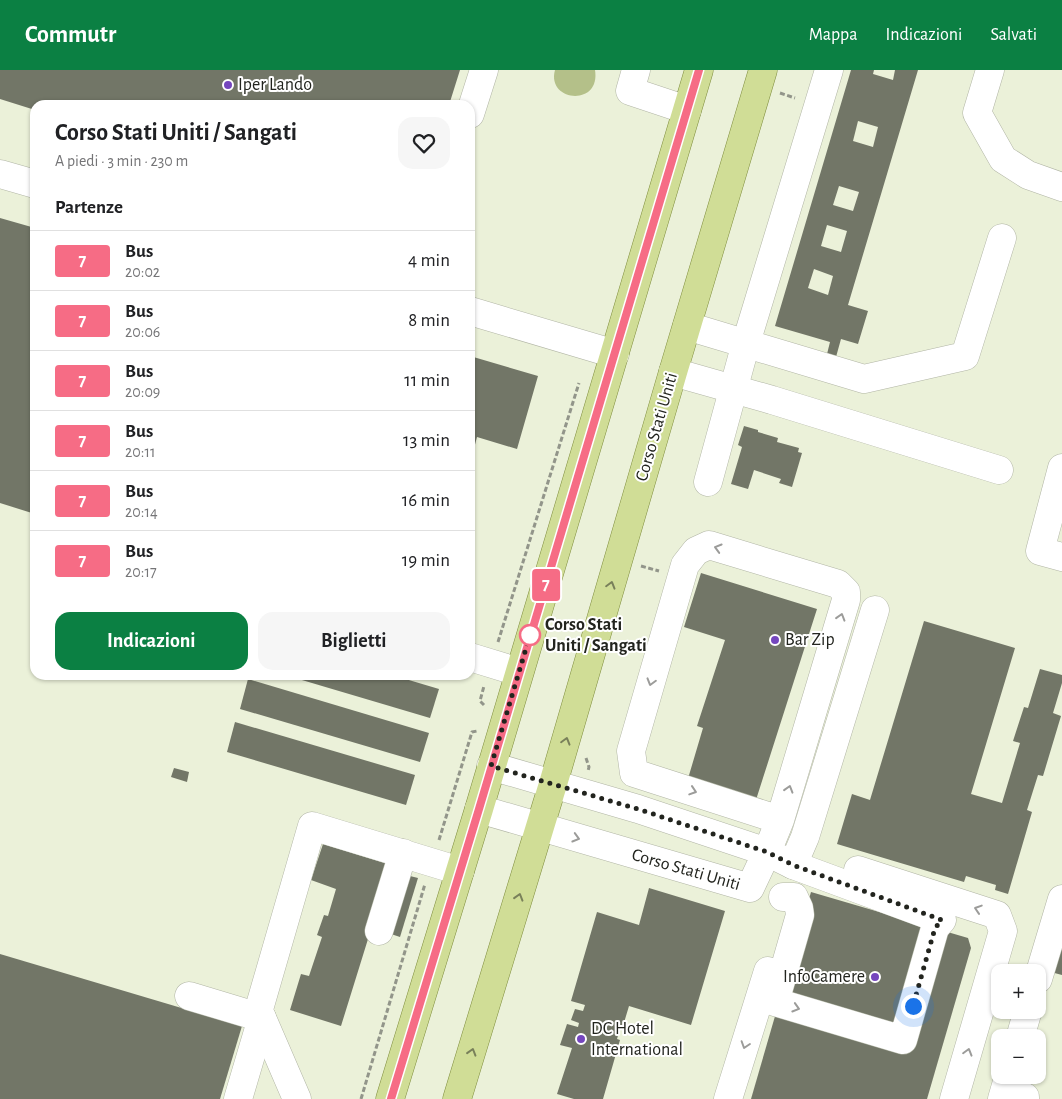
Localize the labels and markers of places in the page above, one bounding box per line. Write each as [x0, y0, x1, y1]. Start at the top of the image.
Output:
place label: Iper Lando [238, 76, 312, 94]
marker: Iper Lando [222, 79, 234, 91]
place label: Corso Stati Uniti / Sangati [545, 616, 647, 655]
marker: Corso Stati Uniti / Sangati [519, 624, 541, 646]
place label: Bar Zip [785, 631, 835, 649]
marker: Bar Zip [769, 634, 781, 646]
place label: InfoCamere [783, 968, 865, 986]
marker: InfoCamere [869, 971, 881, 983]
place label: DC Hotel International [591, 1020, 683, 1059]
marker: DC Hotel International [575, 1033, 587, 1045]

